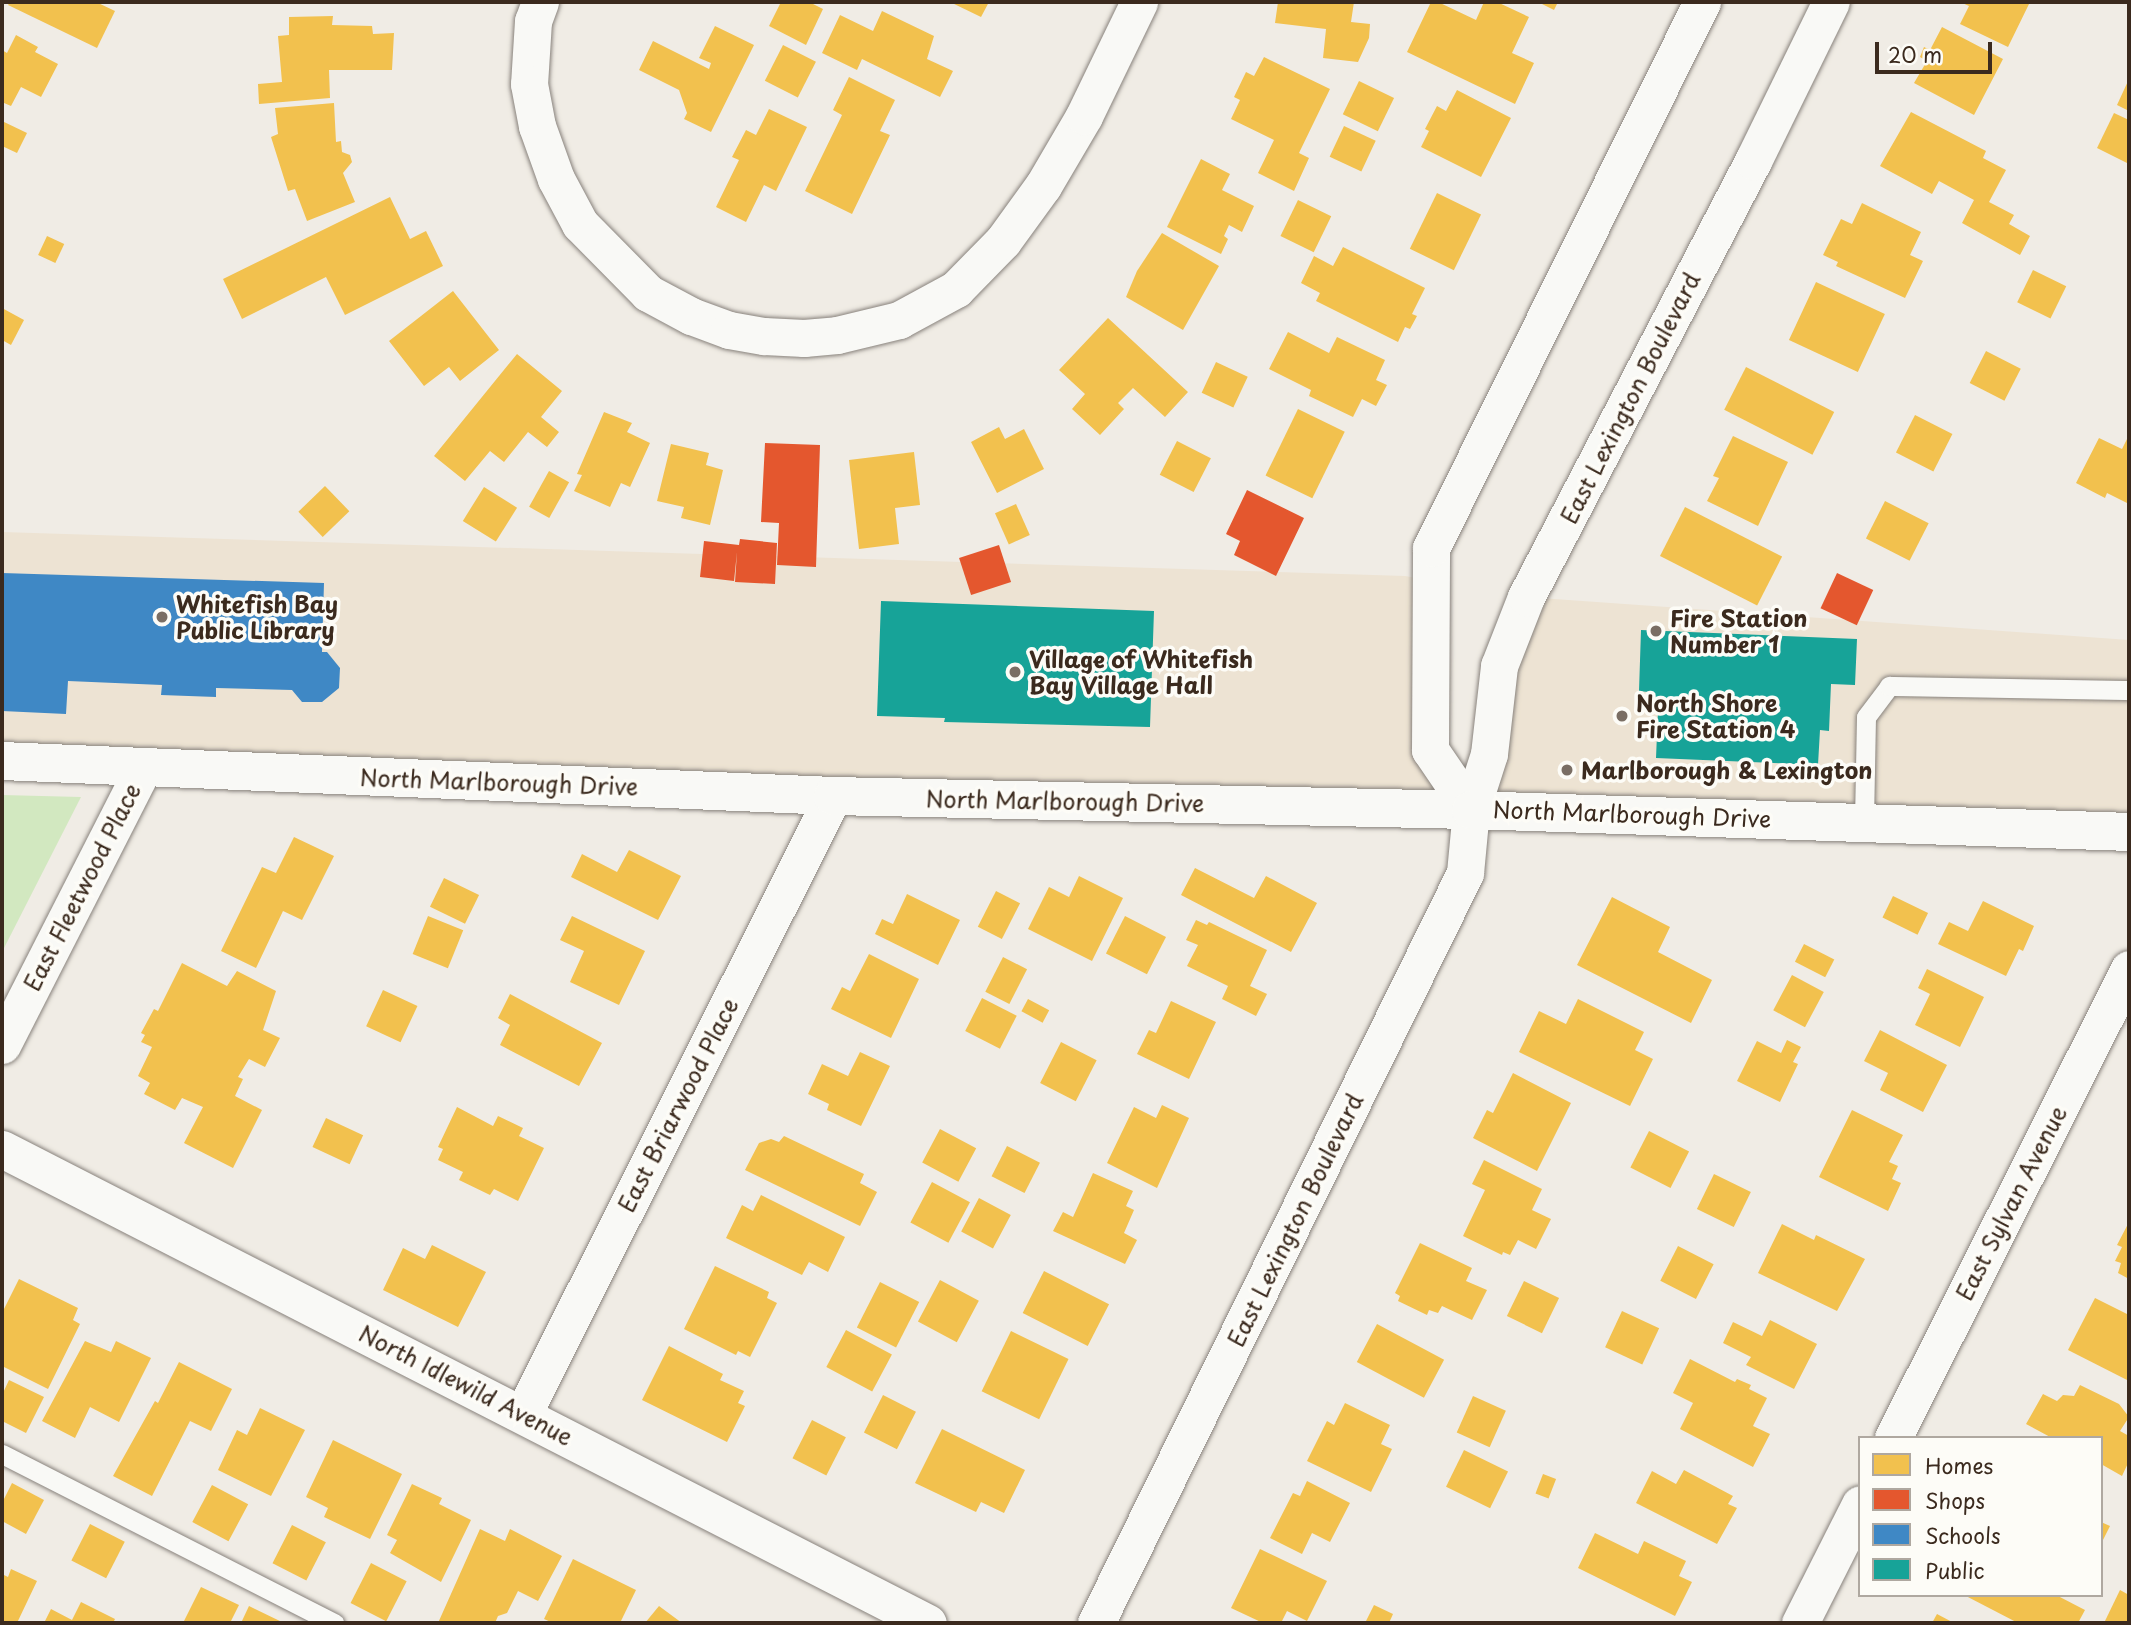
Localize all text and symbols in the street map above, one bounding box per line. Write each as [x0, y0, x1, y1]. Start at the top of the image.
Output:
scale bar [1879, 28, 1996, 72]
text: 20 m [1888, 38, 1942, 70]
street label: East Lexington Boulevard [1555, 268, 1705, 528]
place label: Whitefish Bay Public Library [176, 590, 339, 644]
place label: Fire Station Number 1 [1670, 604, 1809, 658]
marker: Whitefish Bay Public Library [154, 609, 170, 625]
marker: Fire Station Number 1 [1648, 623, 1664, 639]
place label: Village of Whitefish Bay Village Hall [1029, 645, 1256, 699]
marker: Village of Whitefish Bay Village Hall [1007, 664, 1023, 680]
place label: North Shore Fire Station 4 [1636, 689, 1798, 743]
marker: North Shore Fire Station 4 [1614, 708, 1630, 724]
place label: Marlborough & Lexington [1581, 756, 1873, 784]
marker: Marlborough & Lexington [1559, 762, 1575, 778]
street label: North Marlborough Drive [358, 763, 640, 801]
street label: East Fleetwood Place [17, 778, 147, 996]
street label: North Marlborough Drive [925, 785, 1205, 817]
street label: North Marlborough Drive [1491, 795, 1773, 833]
street label: East Briarwood Place [612, 993, 744, 1217]
street label: East Lexington Boulevard [1222, 1090, 1368, 1350]
street label: East Sylvan Avenue [1950, 1101, 2072, 1305]
street label: North Idlewild Avenue [353, 1318, 579, 1452]
legend [1858, 1436, 2103, 1597]
text: Homes [1925, 1449, 1993, 1481]
text: Shops [1925, 1484, 1985, 1516]
text: Schools [1925, 1519, 2001, 1551]
text: Public [1925, 1554, 1985, 1586]

